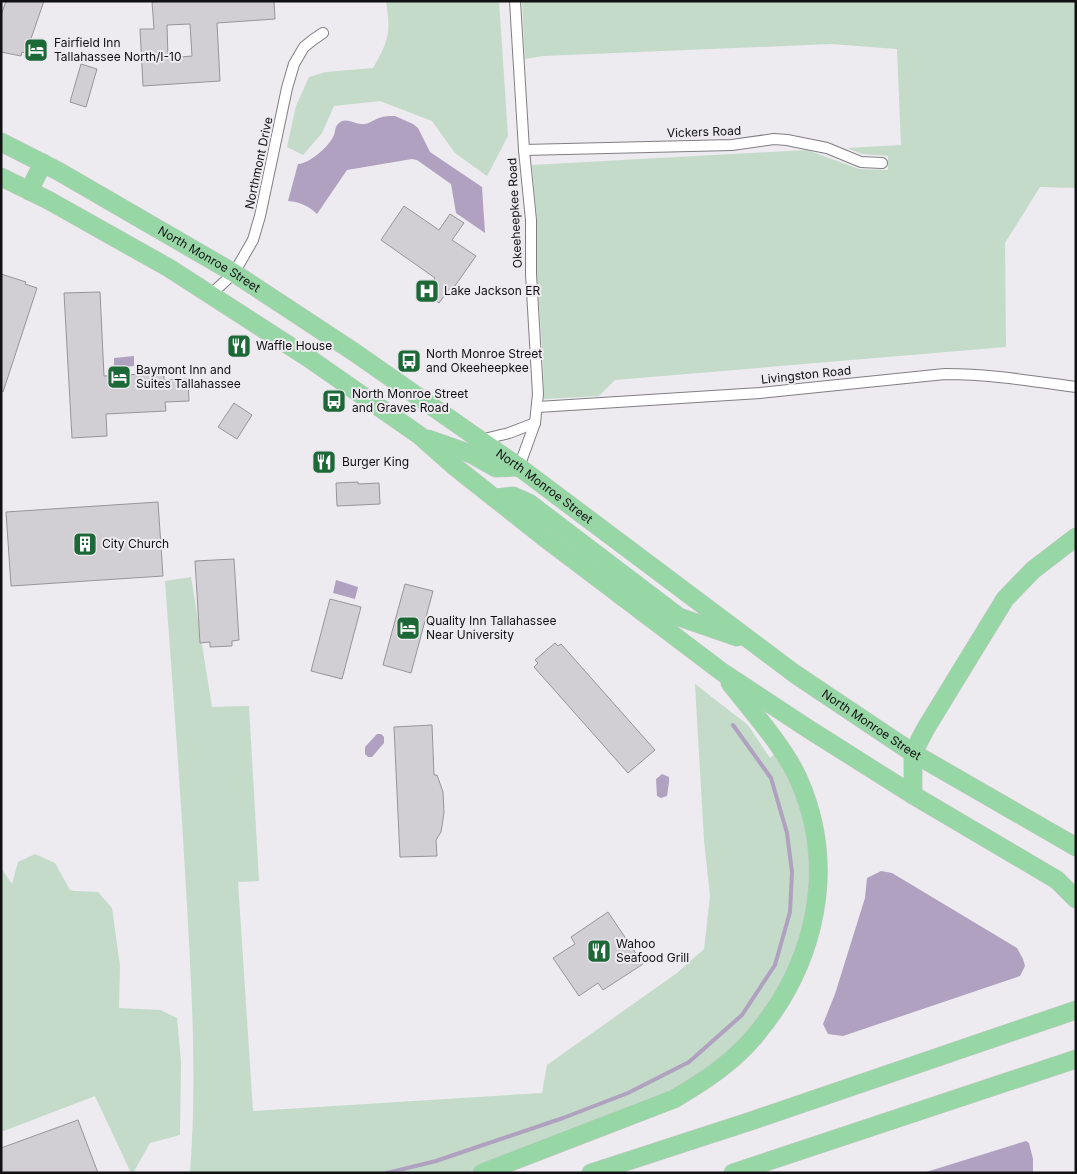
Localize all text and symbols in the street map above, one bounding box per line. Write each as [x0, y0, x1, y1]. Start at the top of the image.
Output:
place label: Fairfield Inn Tallahassee North/I-10 [54, 35, 182, 64]
hotel icon: Fairfield Inn Tallahassee North/I-10 [23, 37, 49, 63]
street label: Northmont Drive [241, 115, 276, 210]
street label: Vickers Road [666, 123, 741, 140]
street label: Okeeheepkee Road [504, 157, 525, 269]
street label: North Monroe Street [156, 223, 263, 295]
hospital icon: Lake Jackson ER [414, 278, 440, 304]
place label: Lake Jackson ER [444, 283, 540, 298]
restaurant icon: Waffle House [226, 333, 252, 359]
place label: Waffle House [256, 338, 332, 353]
place label: North Monroe Street and Okeeheepkee [426, 346, 542, 375]
bus stop icon: North Monroe Street and Okeeheepkee [396, 348, 422, 374]
place label: Baymont Inn and Suites Tallahassee [136, 362, 241, 391]
street label: Livingston Road [760, 362, 852, 387]
hotel icon: Baymont Inn and Suites Tallahassee [106, 364, 132, 390]
place label: North Monroe Street and Graves Road [352, 386, 468, 415]
bus stop icon: North Monroe Street and Graves Road [321, 388, 347, 414]
street label: North Monroe Street [493, 445, 596, 527]
restaurant icon: Burger King [311, 449, 337, 475]
place label: Burger King [342, 454, 409, 469]
building icon: City Church [72, 531, 98, 557]
place label: City Church [102, 536, 169, 551]
place label: Quality Inn Tallahassee Near University [426, 613, 557, 642]
hotel icon: Quality Inn Tallahassee Near University [395, 615, 421, 641]
street label: North Monroe Street [819, 686, 924, 763]
place label: Wahoo Seafood Grill [616, 936, 689, 965]
restaurant icon: Wahoo Seafood Grill [586, 938, 612, 964]

